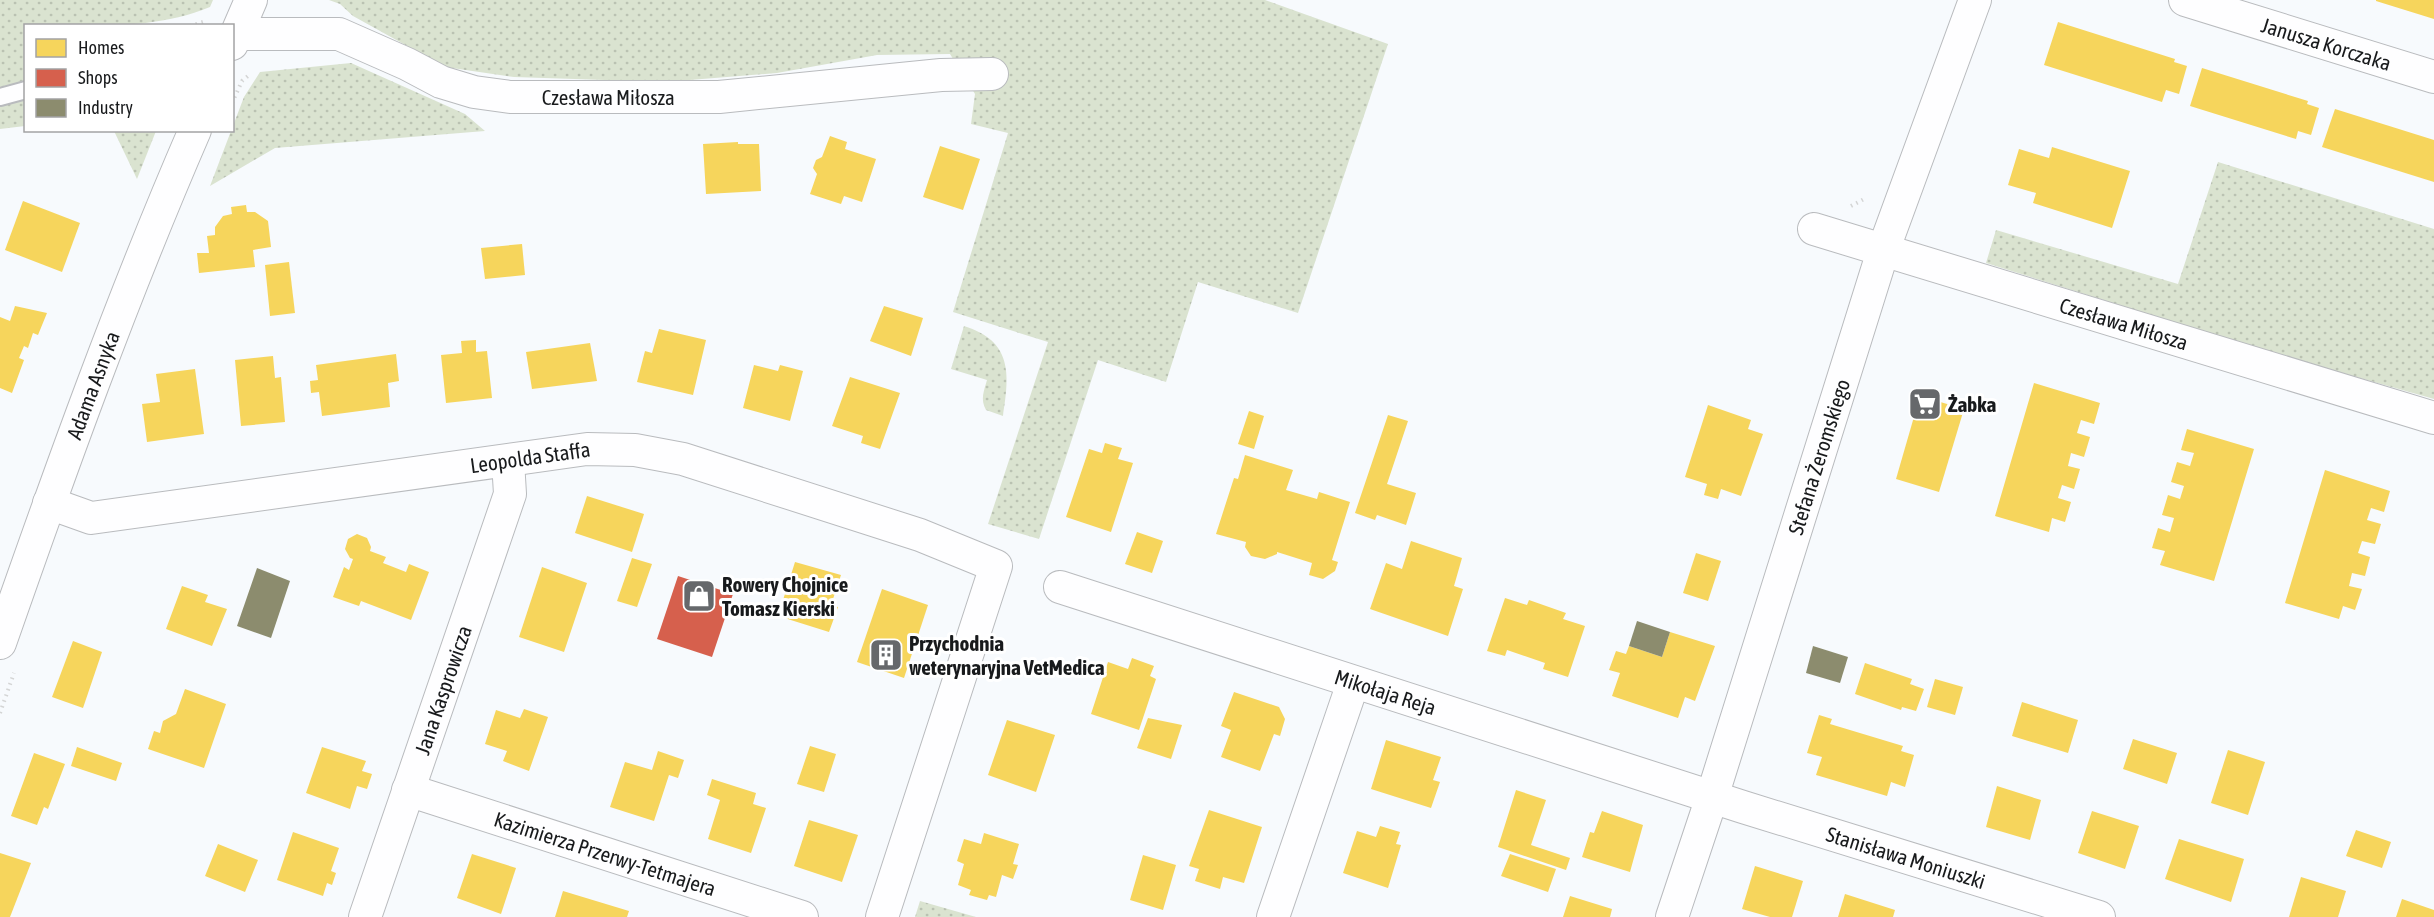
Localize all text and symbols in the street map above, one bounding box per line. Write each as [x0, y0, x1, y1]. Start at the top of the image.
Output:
street label: Janusza Korczaka [2259, 12, 2394, 75]
legend [24, 24, 234, 132]
text: Homes [78, 37, 124, 58]
text: Shops [78, 67, 118, 88]
street label: Czesława Miłosza [542, 85, 675, 109]
text: Industry [78, 97, 133, 118]
street label: Czesława Miłosza [2057, 293, 2191, 354]
street label: Adama Asnyka [62, 328, 124, 442]
street label: Stefana Żeromskiego [1783, 376, 1854, 538]
supermarket icon: Żabka [1907, 386, 1943, 422]
place label: Żabka [1948, 392, 1996, 416]
street label: Leopolda Staffa [469, 437, 592, 477]
place label: Rowery Chojnice Tomasz Kierski [722, 572, 848, 620]
shop icon: Rowery Chojnice Tomasz Kierski [681, 578, 717, 614]
street label: Jana Kasprowicza [410, 622, 476, 758]
place label: Przychodnia weterynaryjna VetMedica [909, 631, 1105, 679]
building icon: Przychodnia weterynaryjna VetMedica [868, 637, 904, 673]
street label: Mikołaja Reja [1332, 664, 1439, 719]
street label: Kazimierza Przerwy-Tetmajera [491, 807, 719, 900]
street label: Stanisława Moniuszki [1823, 821, 1988, 893]

